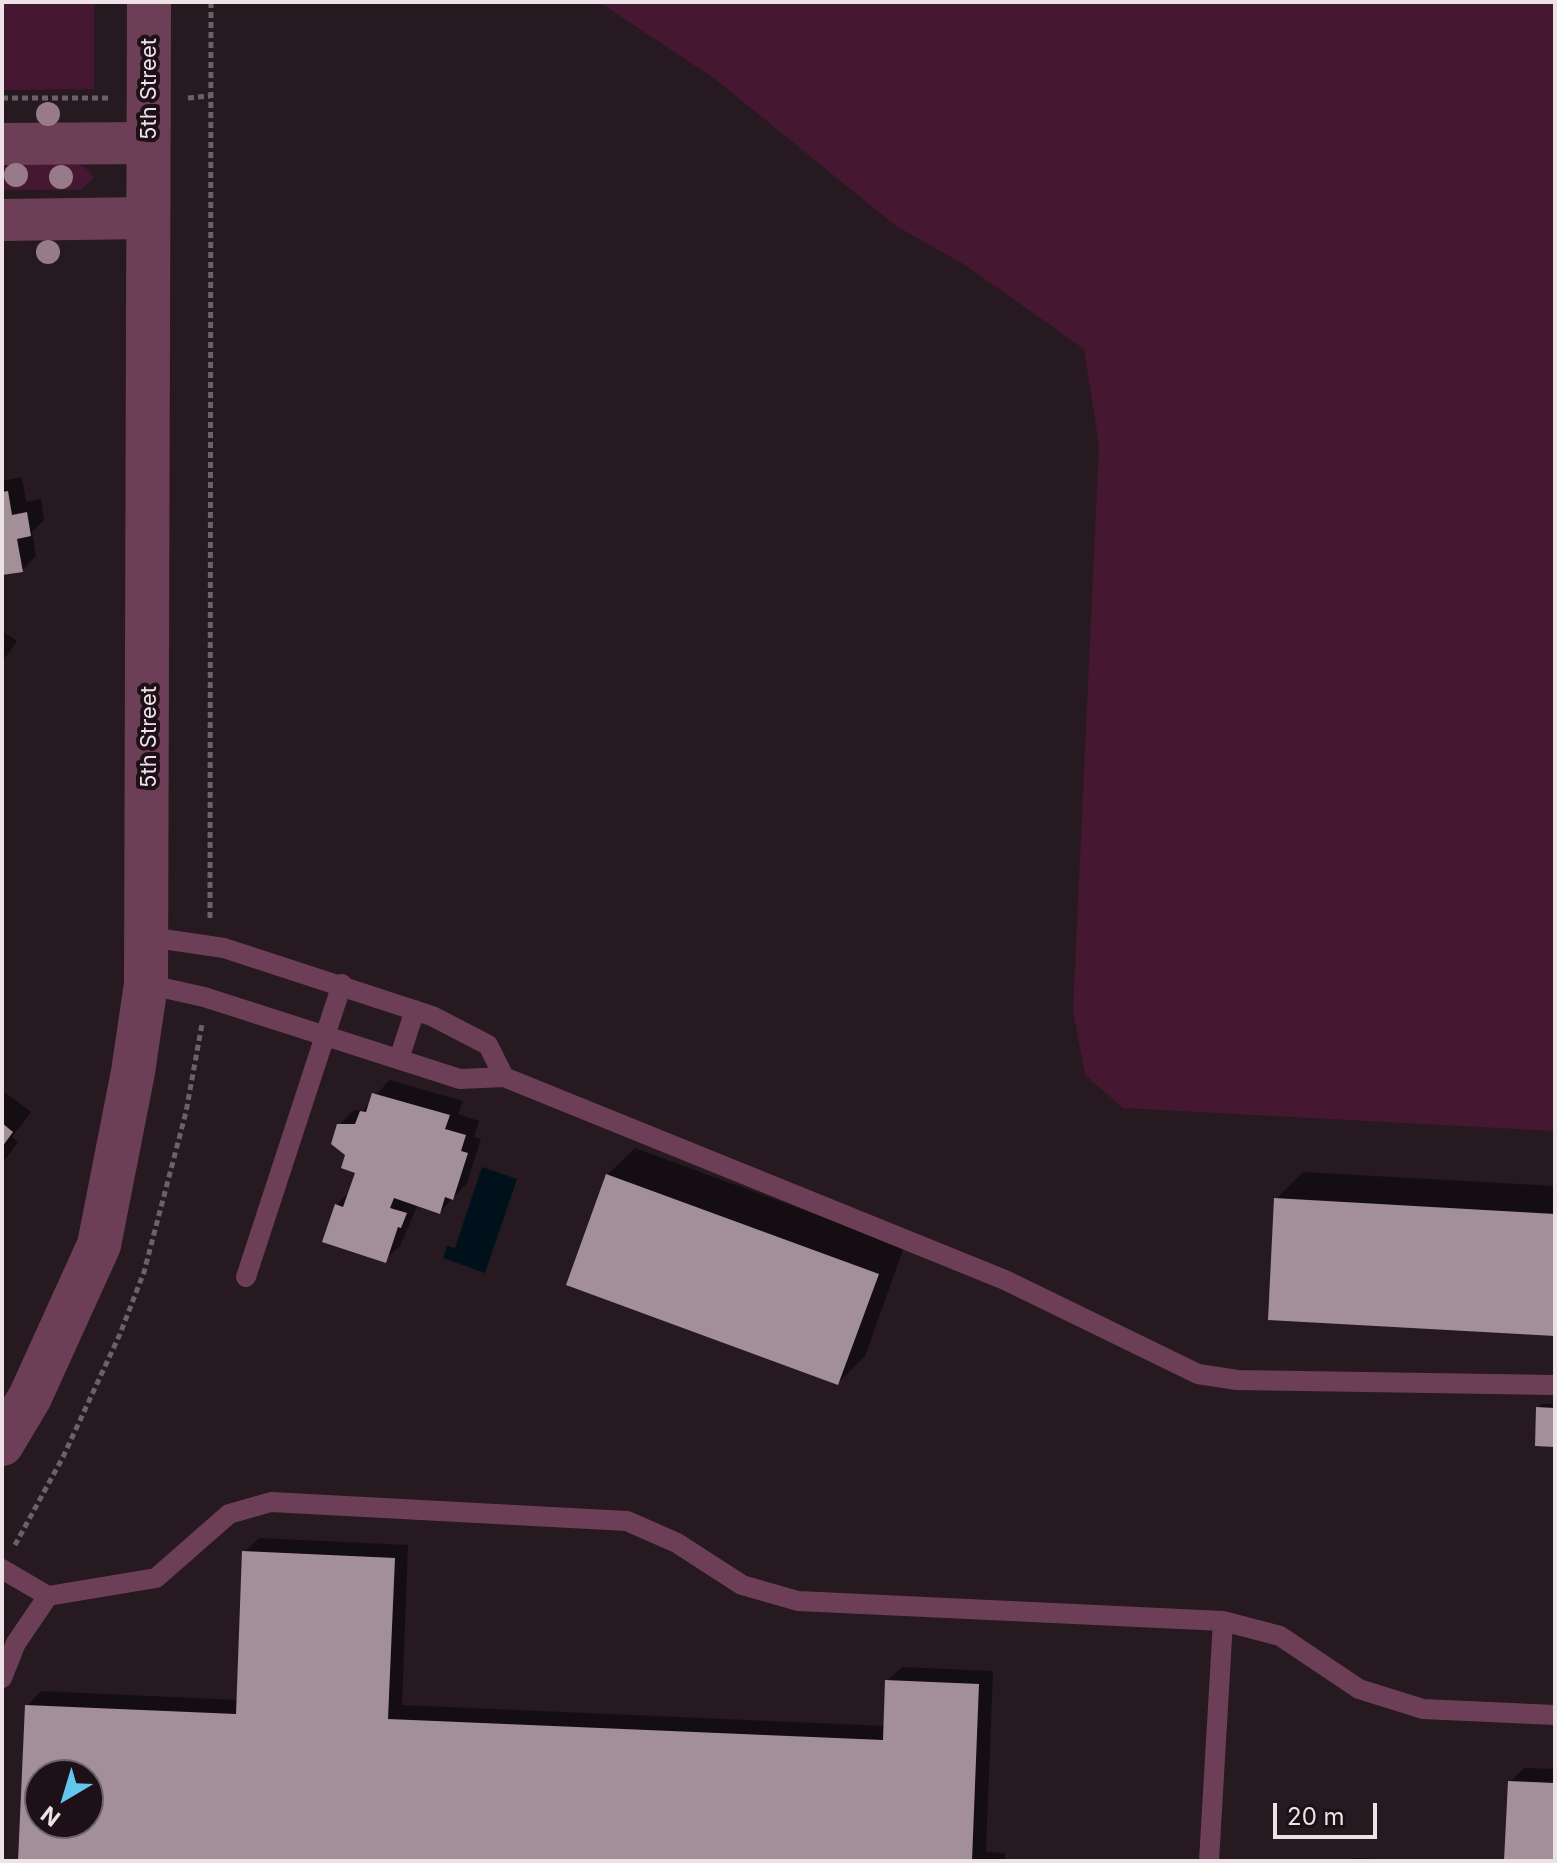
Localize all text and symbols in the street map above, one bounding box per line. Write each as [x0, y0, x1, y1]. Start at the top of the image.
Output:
street label: 5th Street [136, 38, 162, 140]
street label: 5th Street [136, 686, 162, 788]
north arrow [24, 1759, 104, 1839]
scale bar [1277, 1787, 1381, 1837]
text: N [36, 1801, 65, 1832]
text: 20 m [1287, 1802, 1345, 1831]

